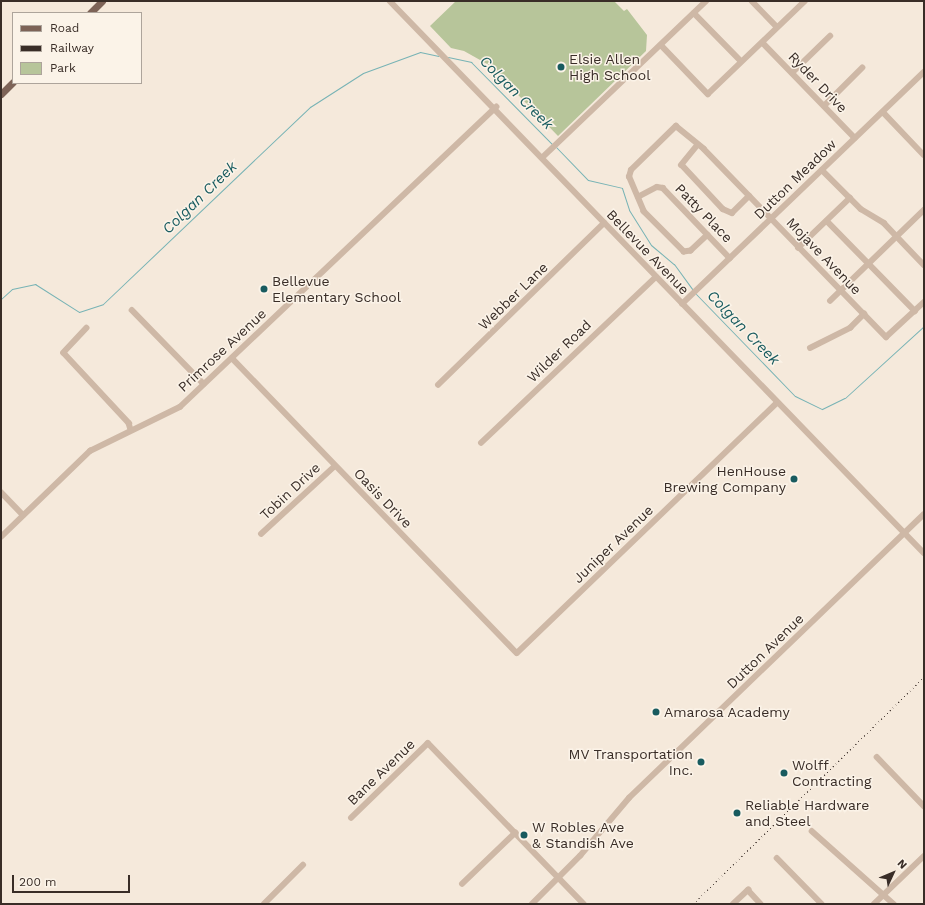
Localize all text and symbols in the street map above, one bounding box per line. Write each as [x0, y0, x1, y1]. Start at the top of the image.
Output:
legend [12, 12, 142, 84]
text: Road [50, 21, 79, 35]
text: Railway [50, 41, 94, 55]
street label: Ryder Drive [785, 48, 851, 116]
place label: Elsie Allen High School [569, 51, 650, 84]
water label: Colgan Creek [475, 52, 557, 134]
text: Park [50, 61, 76, 75]
marker: Elsie Allen High School [556, 62, 566, 72]
street label: Dutton Meadow [750, 135, 840, 223]
water label: Colgan Creek [159, 158, 241, 238]
street label: Patty Place [672, 180, 736, 246]
street label: Bellevue Avenue [603, 206, 693, 298]
street label: Mojave Avenue [783, 214, 865, 298]
street label: Webber Lane [475, 259, 551, 333]
place label: Bellevue Elementary School [272, 273, 401, 306]
marker: Bellevue Elementary School [259, 284, 269, 294]
water label: Colgan Creek [703, 287, 783, 369]
street label: Primrose Avenue [174, 305, 270, 395]
street label: Wilder Road [523, 316, 595, 386]
street label: Tobin Drive [256, 459, 324, 523]
place label: HenHouse Brewing Company [663, 463, 786, 496]
street label: Oasis Drive [350, 465, 416, 531]
marker: HenHouse Brewing Company [789, 474, 799, 484]
street label: Juniper Avenue [569, 501, 657, 587]
street label: Dutton Avenue [723, 610, 807, 692]
place label: Amarosa Academy [664, 704, 791, 720]
marker: Amarosa Academy [651, 707, 661, 717]
street label: Bane Avenue [343, 735, 419, 809]
place label: MV Transportation Inc. [568, 746, 693, 778]
marker: MV Transportation Inc. [696, 757, 706, 767]
place label: Wolff Contracting [792, 757, 871, 790]
marker: Wolff Contracting [779, 768, 789, 778]
place label: Reliable Hardware and Steel [745, 797, 869, 830]
marker: Reliable Hardware and Steel [732, 808, 742, 818]
place label: W Robles Ave & Standish Ave [532, 819, 634, 852]
marker: W Robles Ave & Standish Ave [519, 830, 529, 840]
north arrow [873, 853, 913, 893]
text: N [894, 857, 910, 872]
scale bar [14, 867, 132, 893]
text: 200 m [19, 875, 56, 889]

